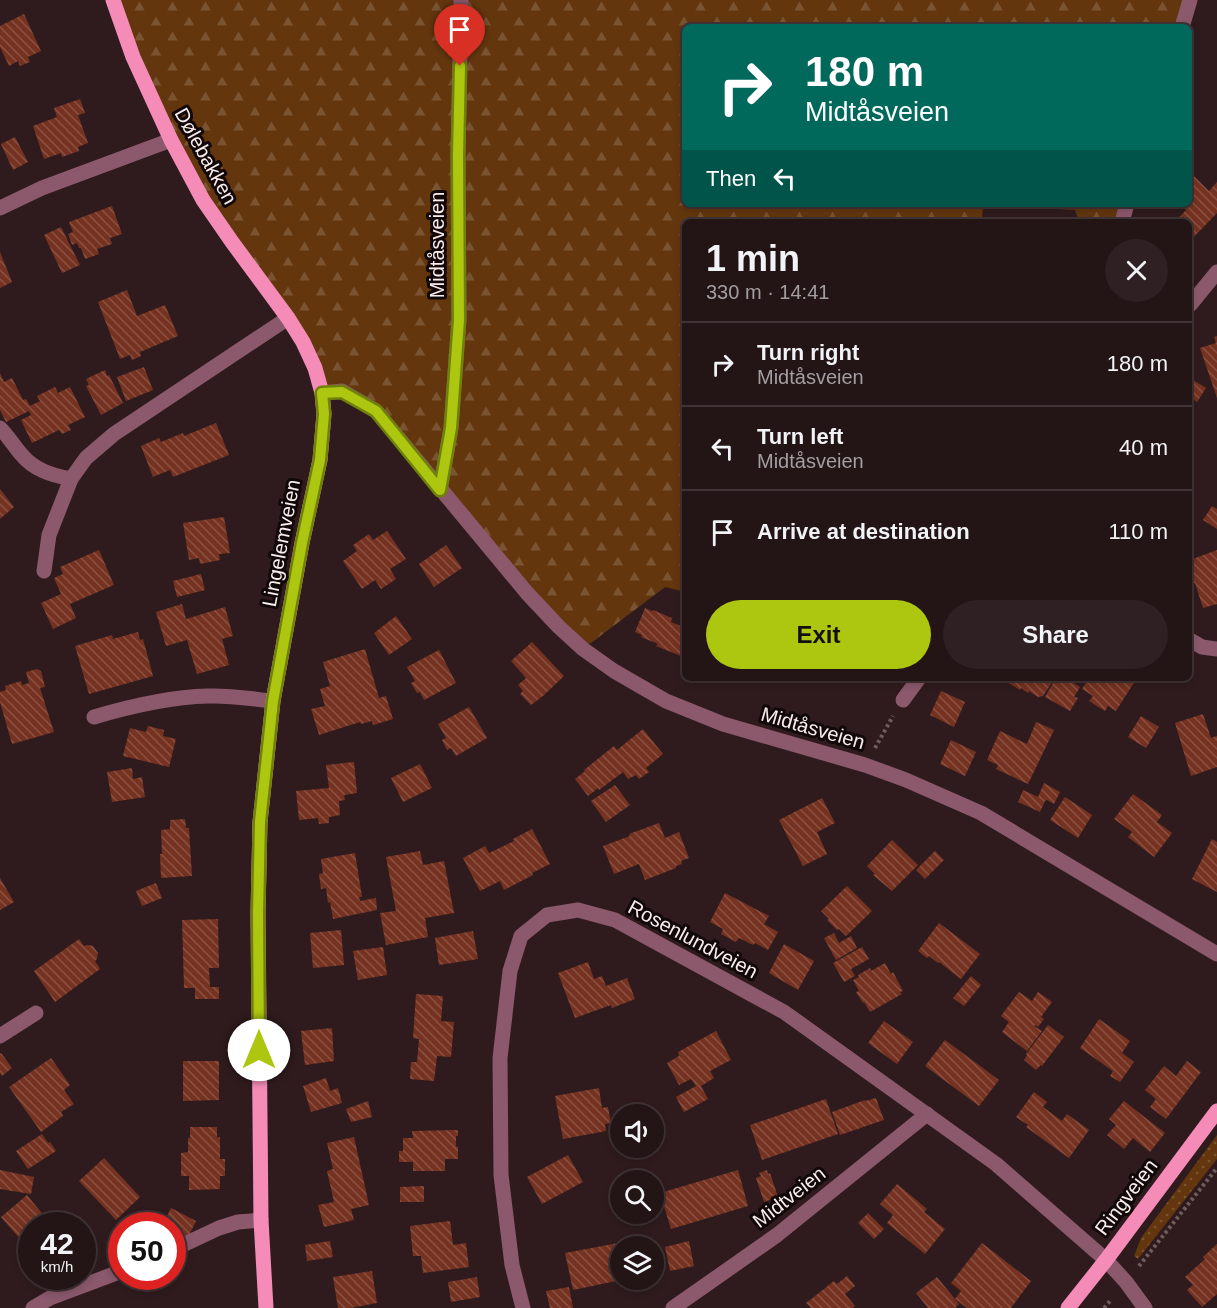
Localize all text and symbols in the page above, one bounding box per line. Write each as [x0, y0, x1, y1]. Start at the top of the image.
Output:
pin [434, 4, 485, 66]
icon: arrive [443, 13, 476, 46]
icon: right [706, 48, 784, 126]
text: 180 m [805, 48, 924, 95]
text: Midtåsveien [805, 97, 949, 127]
street label: Dølebakken [171, 104, 241, 208]
icon: left [768, 162, 801, 195]
text: Then [706, 166, 756, 191]
street label: Midtåsveien [426, 192, 448, 298]
text: 1 min [706, 238, 800, 279]
button: close [1105, 239, 1168, 302]
text: 330 m · 14:41 [706, 281, 829, 303]
text: Turn right [757, 340, 859, 365]
icon: right [706, 348, 739, 381]
text: 180 m [1107, 351, 1168, 376]
text: Midtåsveien [757, 366, 864, 388]
text: Turn left [757, 424, 843, 449]
icon: left [706, 432, 739, 465]
text: 40 m [1119, 435, 1168, 460]
text: Midtåsveien [757, 450, 864, 472]
street label: Lingelemveien [258, 478, 304, 608]
icon: arrive [706, 516, 739, 549]
text: Arrive at destination [757, 519, 970, 544]
text: 110 m [1108, 519, 1168, 544]
button: Exit [706, 600, 931, 669]
button: Share [943, 600, 1168, 669]
street label: Midtåsveien [759, 703, 867, 753]
street label: Rosenlundveien [625, 896, 761, 982]
position arrow [227, 1018, 291, 1082]
map controls [610, 1104, 664, 1290]
button: sound [610, 1104, 664, 1158]
street label: Ringveien [1090, 1155, 1162, 1239]
street label: Midtveien [748, 1162, 830, 1232]
button: search [610, 1170, 664, 1224]
speed limit sign: 50 [108, 1212, 186, 1290]
text: 42 [40, 1227, 74, 1260]
button: layers [610, 1236, 664, 1290]
text: km/h [41, 1258, 73, 1275]

